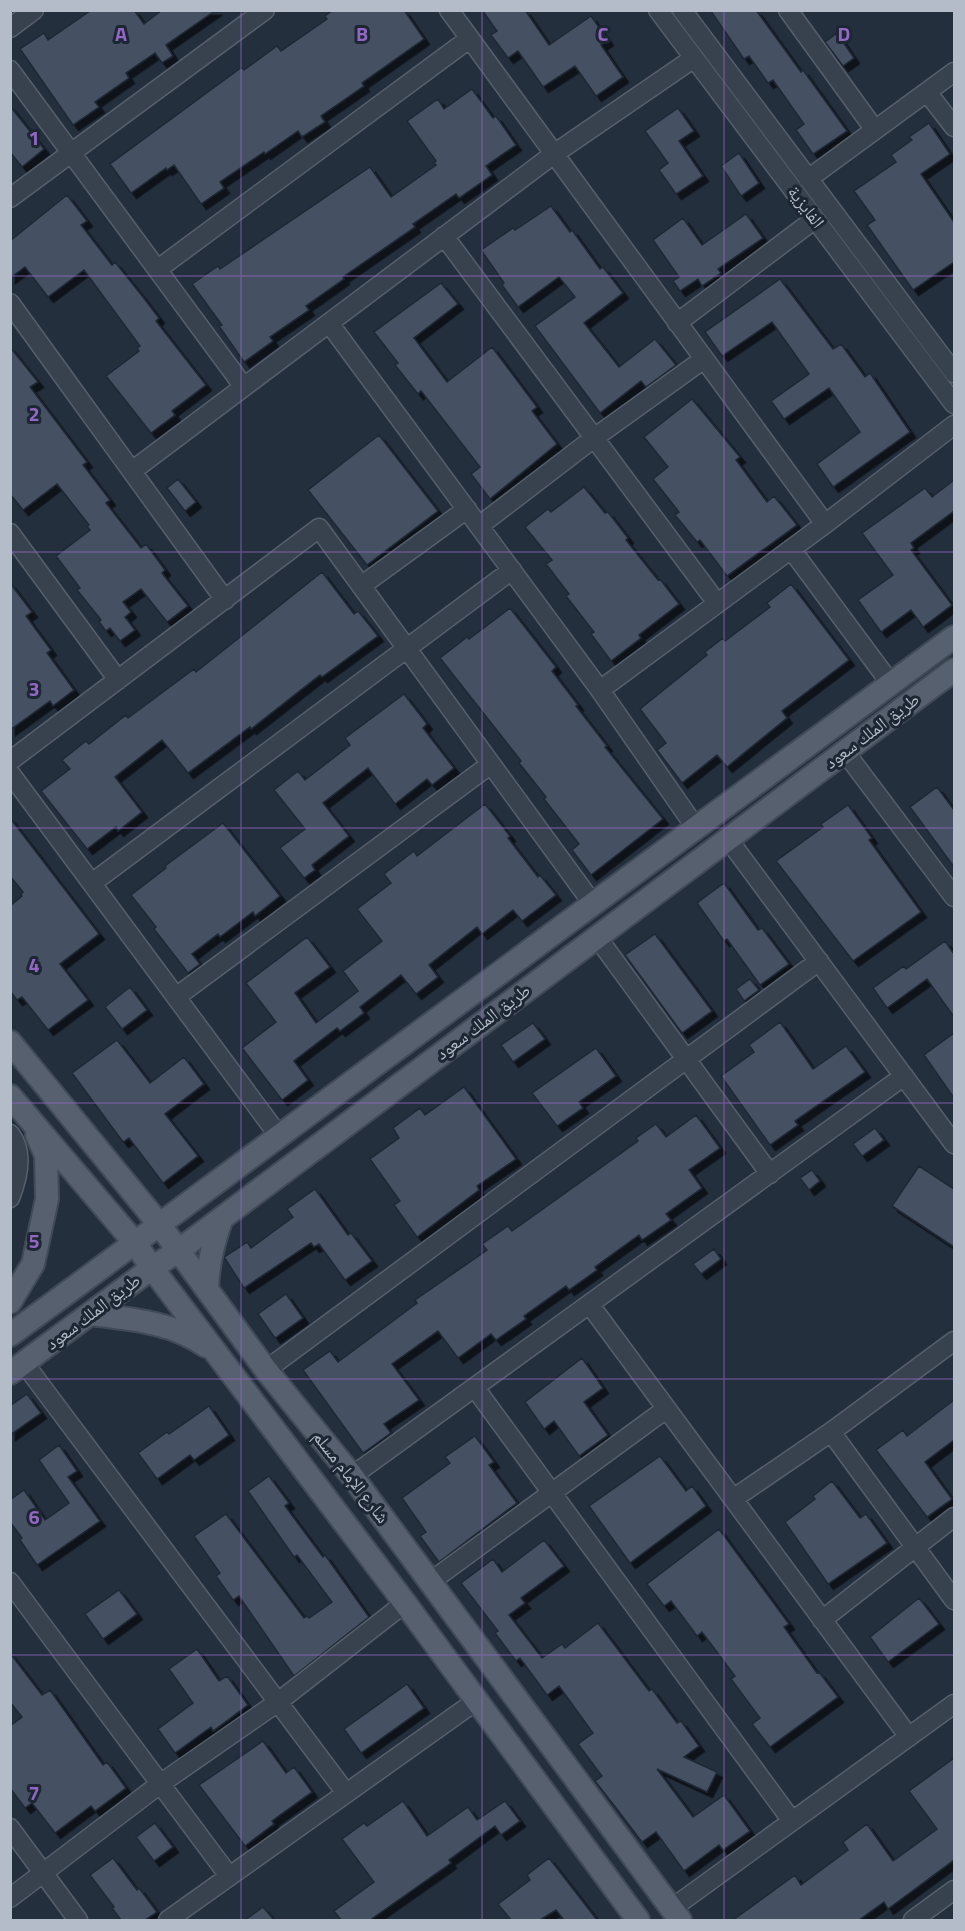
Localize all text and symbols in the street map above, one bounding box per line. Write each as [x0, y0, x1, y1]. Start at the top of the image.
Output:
text: A [115, 18, 127, 49]
text: B [356, 18, 368, 49]
text: C [598, 18, 609, 49]
text: D [838, 18, 850, 49]
text: 1 [28, 122, 40, 153]
street label: الفايزية [781, 180, 831, 234]
text: 2 [28, 398, 40, 429]
text: 3 [28, 673, 40, 704]
street label: طريق الملك سعود [818, 686, 925, 775]
text: 4 [28, 949, 40, 980]
street label: طريق الملك سعود [429, 977, 536, 1066]
text: 5 [28, 1225, 40, 1256]
street label: طريق الملك سعود [39, 1267, 146, 1356]
street label: شارع الإمام مسلم [306, 1424, 396, 1529]
text: 6 [28, 1501, 40, 1532]
text: 7 [28, 1777, 40, 1808]

